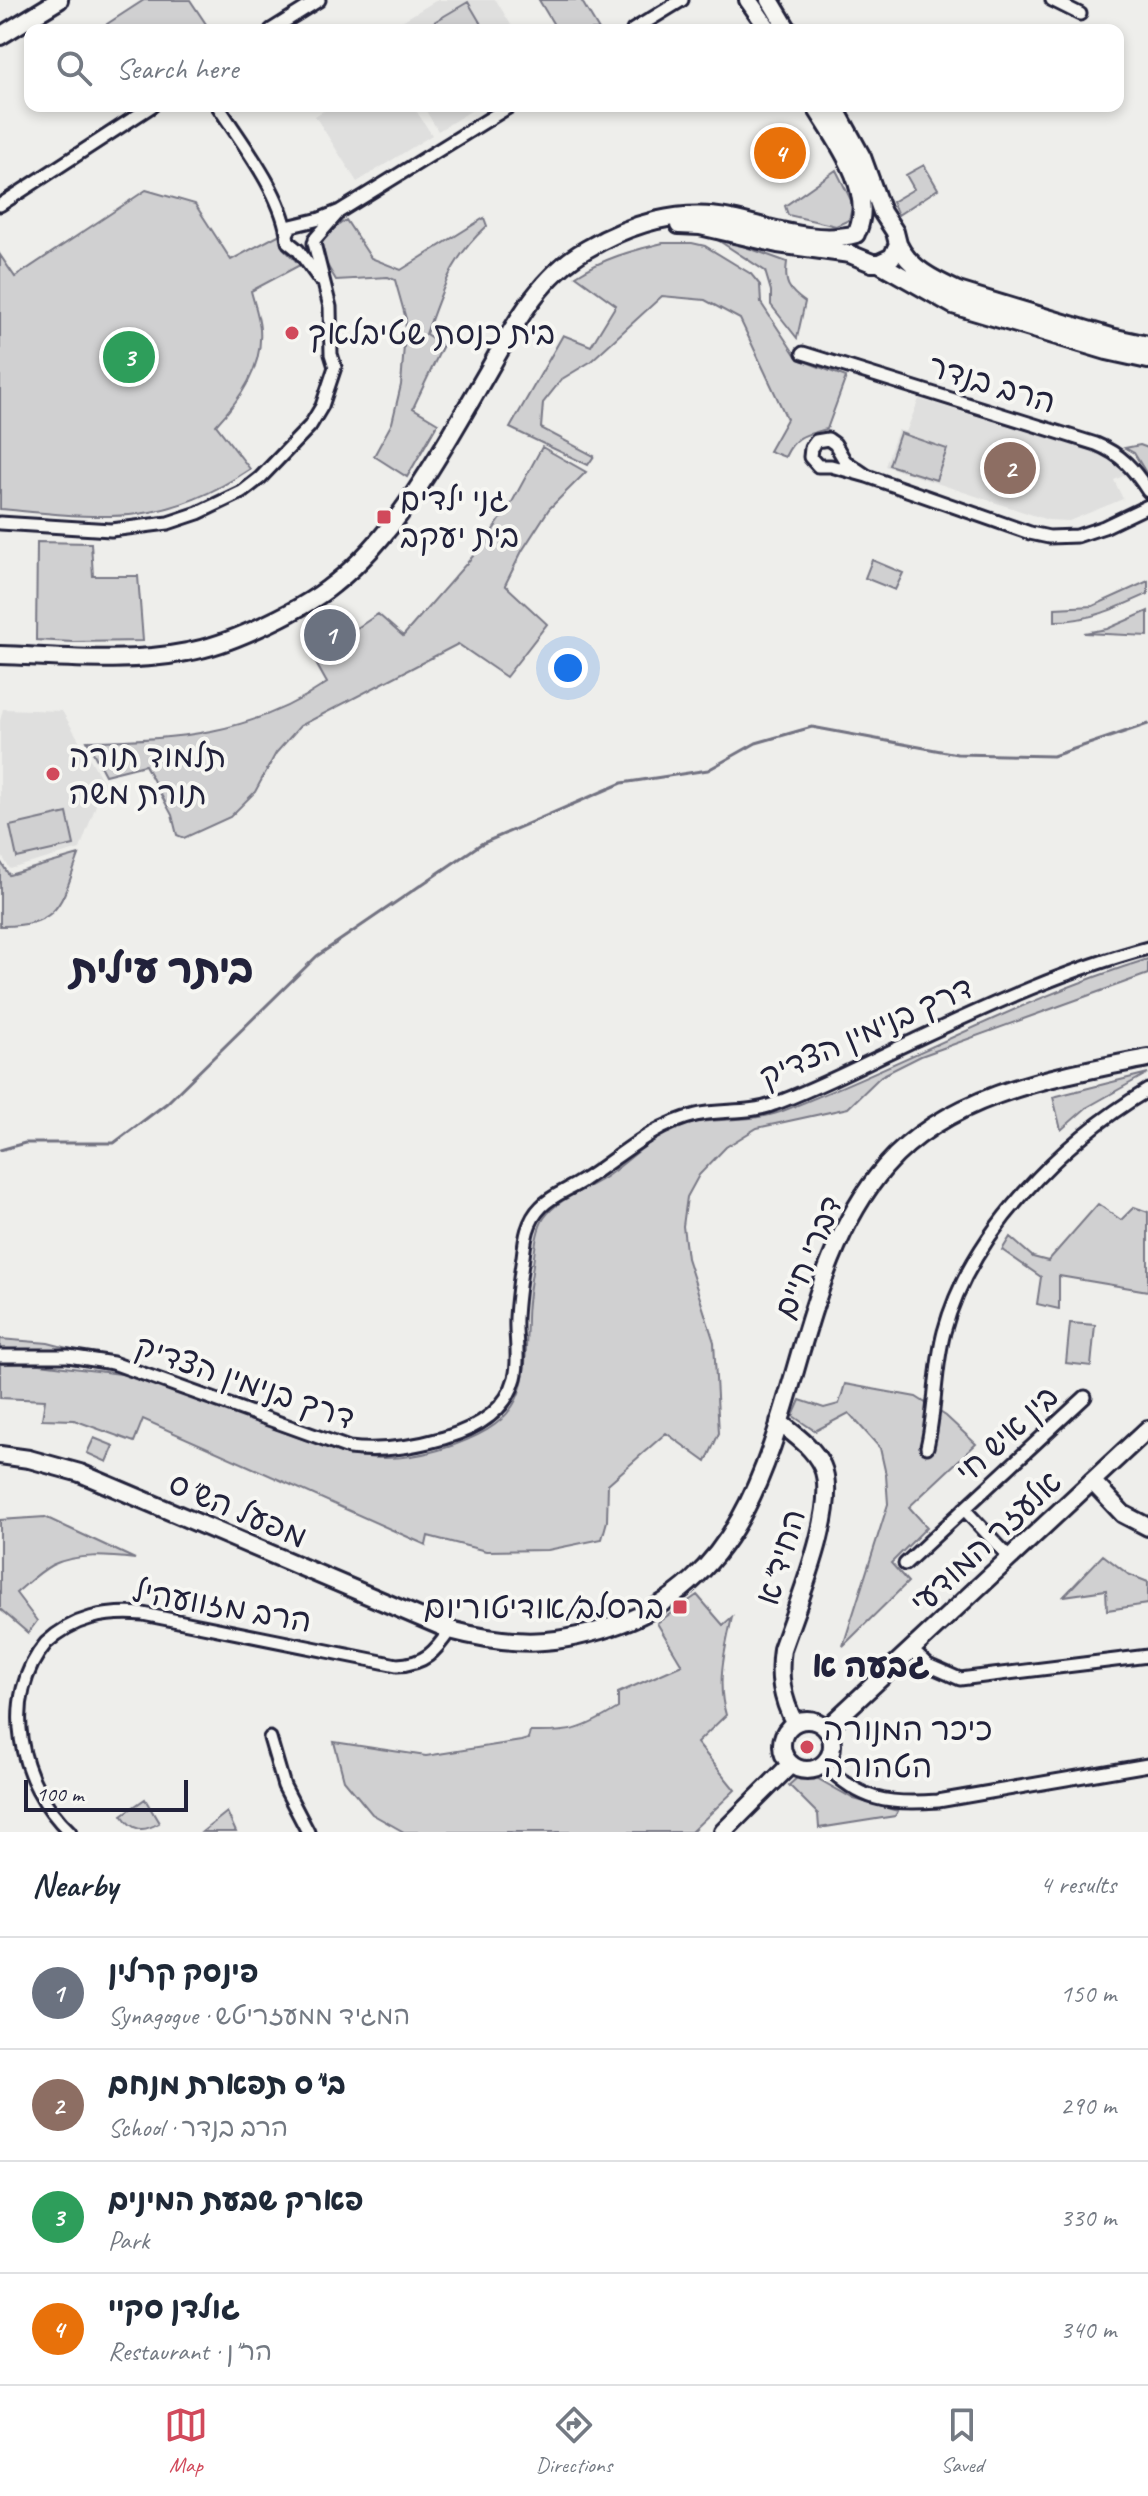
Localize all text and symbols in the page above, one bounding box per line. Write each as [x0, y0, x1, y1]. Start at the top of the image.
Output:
search box [24, 24, 1124, 112]
icon: search [52, 46, 96, 90]
text: Search here [116, 49, 238, 87]
pin: 4 [754, 123, 806, 183]
place label: בית כנסת שטיבלאך [308, 313, 555, 354]
marker: בית כנסת שטיבלאך [283, 324, 301, 342]
pin: 3 [103, 327, 155, 387]
street label: הרב בנדר [923, 345, 1061, 423]
pin: 2 [984, 438, 1036, 498]
place label: גני ילדים בית יעקב [400, 479, 519, 557]
marker: גני ילדים בית יעקב [375, 508, 393, 526]
pin: 1 [304, 605, 356, 665]
your location [548, 648, 588, 688]
place label: תלמוד תורה תורת משה [69, 736, 226, 814]
marker: תלמוד תורה תורת משה [44, 765, 62, 783]
district label: ביתר עילית [67, 944, 254, 994]
street label: דרך בנימין הצדיק [753, 967, 979, 1097]
street label: דברי חיים [764, 1189, 852, 1325]
street label: דרך בנימין הצדיק [130, 1325, 360, 1439]
street label: בין איש חי [947, 1376, 1067, 1492]
street label: אלעזר המודעי [902, 1461, 1070, 1623]
street label: מפעל הש"ס [163, 1462, 313, 1558]
street label: החיד"א [747, 1504, 815, 1610]
street label: הרב מזוועהיל [129, 1570, 315, 1642]
place label: ברסלב/אודיטוריום [423, 1587, 664, 1628]
marker: ברסלב/אודיטוריום [671, 1598, 689, 1616]
district label: גבעה א [812, 1644, 930, 1687]
place label: כיכר המנורה הטהורה [823, 1709, 992, 1787]
marker: כיכר המנורה הטהורה [798, 1738, 816, 1756]
scale bar [24, 1776, 188, 1812]
text: 100 m [36, 1780, 83, 1808]
text: Nearby [32, 1863, 118, 1906]
text: 4 results [1040, 1868, 1116, 1901]
text: פינסק קרלין [108, 1953, 259, 1991]
text: 1 [52, 1977, 64, 2010]
text: 150 m [1060, 1977, 1116, 2010]
text: Synagogue · המגיד ממעזריטש [108, 1999, 410, 2032]
text: בי"ס תפארת מנחם [108, 2065, 346, 2103]
text: 2 [52, 2089, 64, 2122]
text: 290 m [1060, 2089, 1116, 2122]
text: School · הרב בנדר [108, 2111, 288, 2144]
text: פארק שבעת המינים [108, 2181, 364, 2219]
text: 3 [52, 2201, 64, 2234]
text: 330 m [1060, 2201, 1116, 2234]
text: Park [108, 2224, 149, 2257]
text: גולדן סקיי [108, 2289, 240, 2327]
text: 4 [52, 2313, 64, 2346]
text: 340 m [1060, 2313, 1116, 2346]
text: Restaurant · הר"ן [108, 2335, 272, 2368]
tab: Map [164, 2403, 208, 2479]
tab: Directions [536, 2403, 612, 2479]
tab: Saved [940, 2403, 984, 2479]

